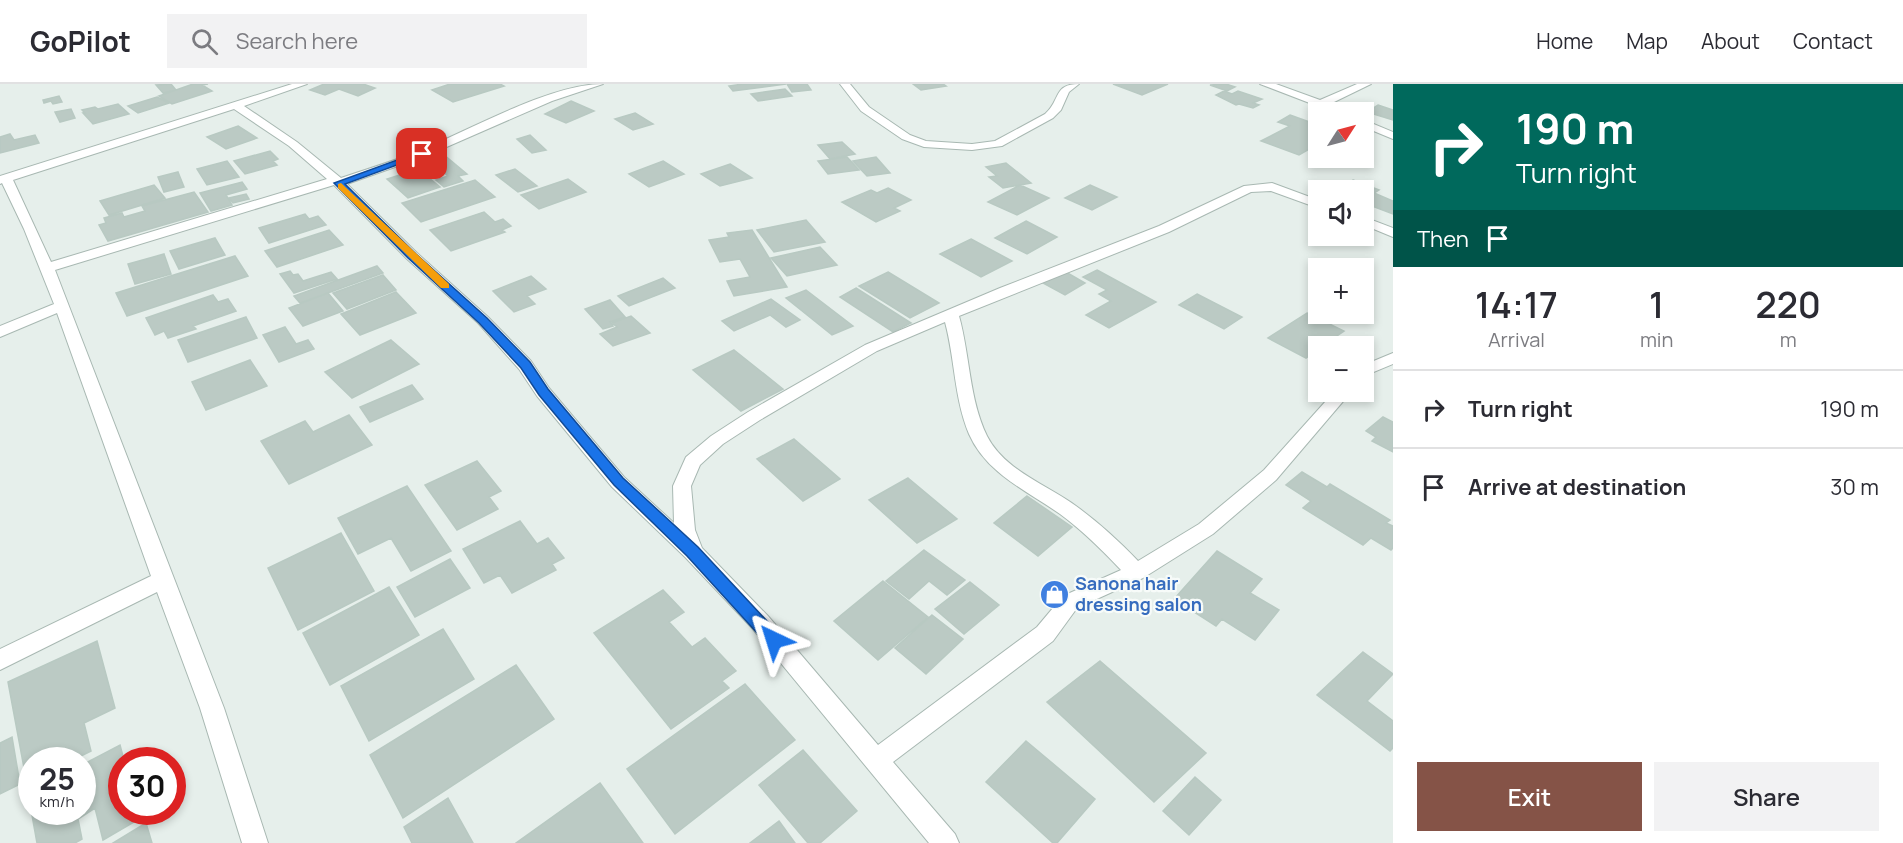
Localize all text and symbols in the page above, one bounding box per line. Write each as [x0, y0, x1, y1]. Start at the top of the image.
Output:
search box [167, 14, 587, 68]
text: GoPilot [30, 22, 131, 60]
icon: search [188, 25, 221, 58]
text: Search here [236, 26, 358, 56]
text: Home [1536, 27, 1593, 55]
text: Map [1626, 27, 1668, 55]
text: About [1701, 27, 1760, 55]
text: Contact [1793, 27, 1873, 55]
text: 190 m [1516, 99, 1634, 157]
north arrow [1308, 102, 1374, 168]
map controls [1308, 102, 1374, 402]
icon: right [1417, 108, 1495, 186]
pin [396, 128, 447, 179]
icon: arrive [405, 137, 438, 170]
text: Turn right [1516, 154, 1637, 191]
button: sound [1308, 180, 1374, 246]
icon: arrive [1481, 222, 1514, 255]
text: Then [1417, 224, 1469, 254]
button: + [1308, 258, 1374, 324]
text: 14:17 [1475, 280, 1558, 329]
text: 1 [1649, 280, 1664, 329]
text: 220 [1756, 280, 1821, 329]
text: Arrival [1488, 326, 1545, 353]
text: min [1640, 326, 1673, 353]
text: m [1780, 326, 1797, 353]
button: − [1308, 336, 1374, 402]
icon: right [1417, 393, 1450, 426]
text: Turn right [1468, 394, 1573, 424]
text: 190 m [1820, 394, 1879, 424]
icon: arrive [1417, 471, 1450, 504]
text: Arrive at destination [1468, 472, 1686, 502]
text: 30 m [1830, 472, 1879, 502]
place label: Sanona hair dressing salon [1075, 571, 1202, 616]
shop icon: Sanona hair dressing salon [1038, 578, 1070, 610]
position arrow [742, 608, 806, 672]
speed limit sign: 30 [108, 747, 186, 825]
text: 25 [39, 758, 75, 799]
button: Exit [1417, 762, 1642, 831]
button: Share [1654, 762, 1879, 831]
text: km/h [40, 791, 74, 812]

